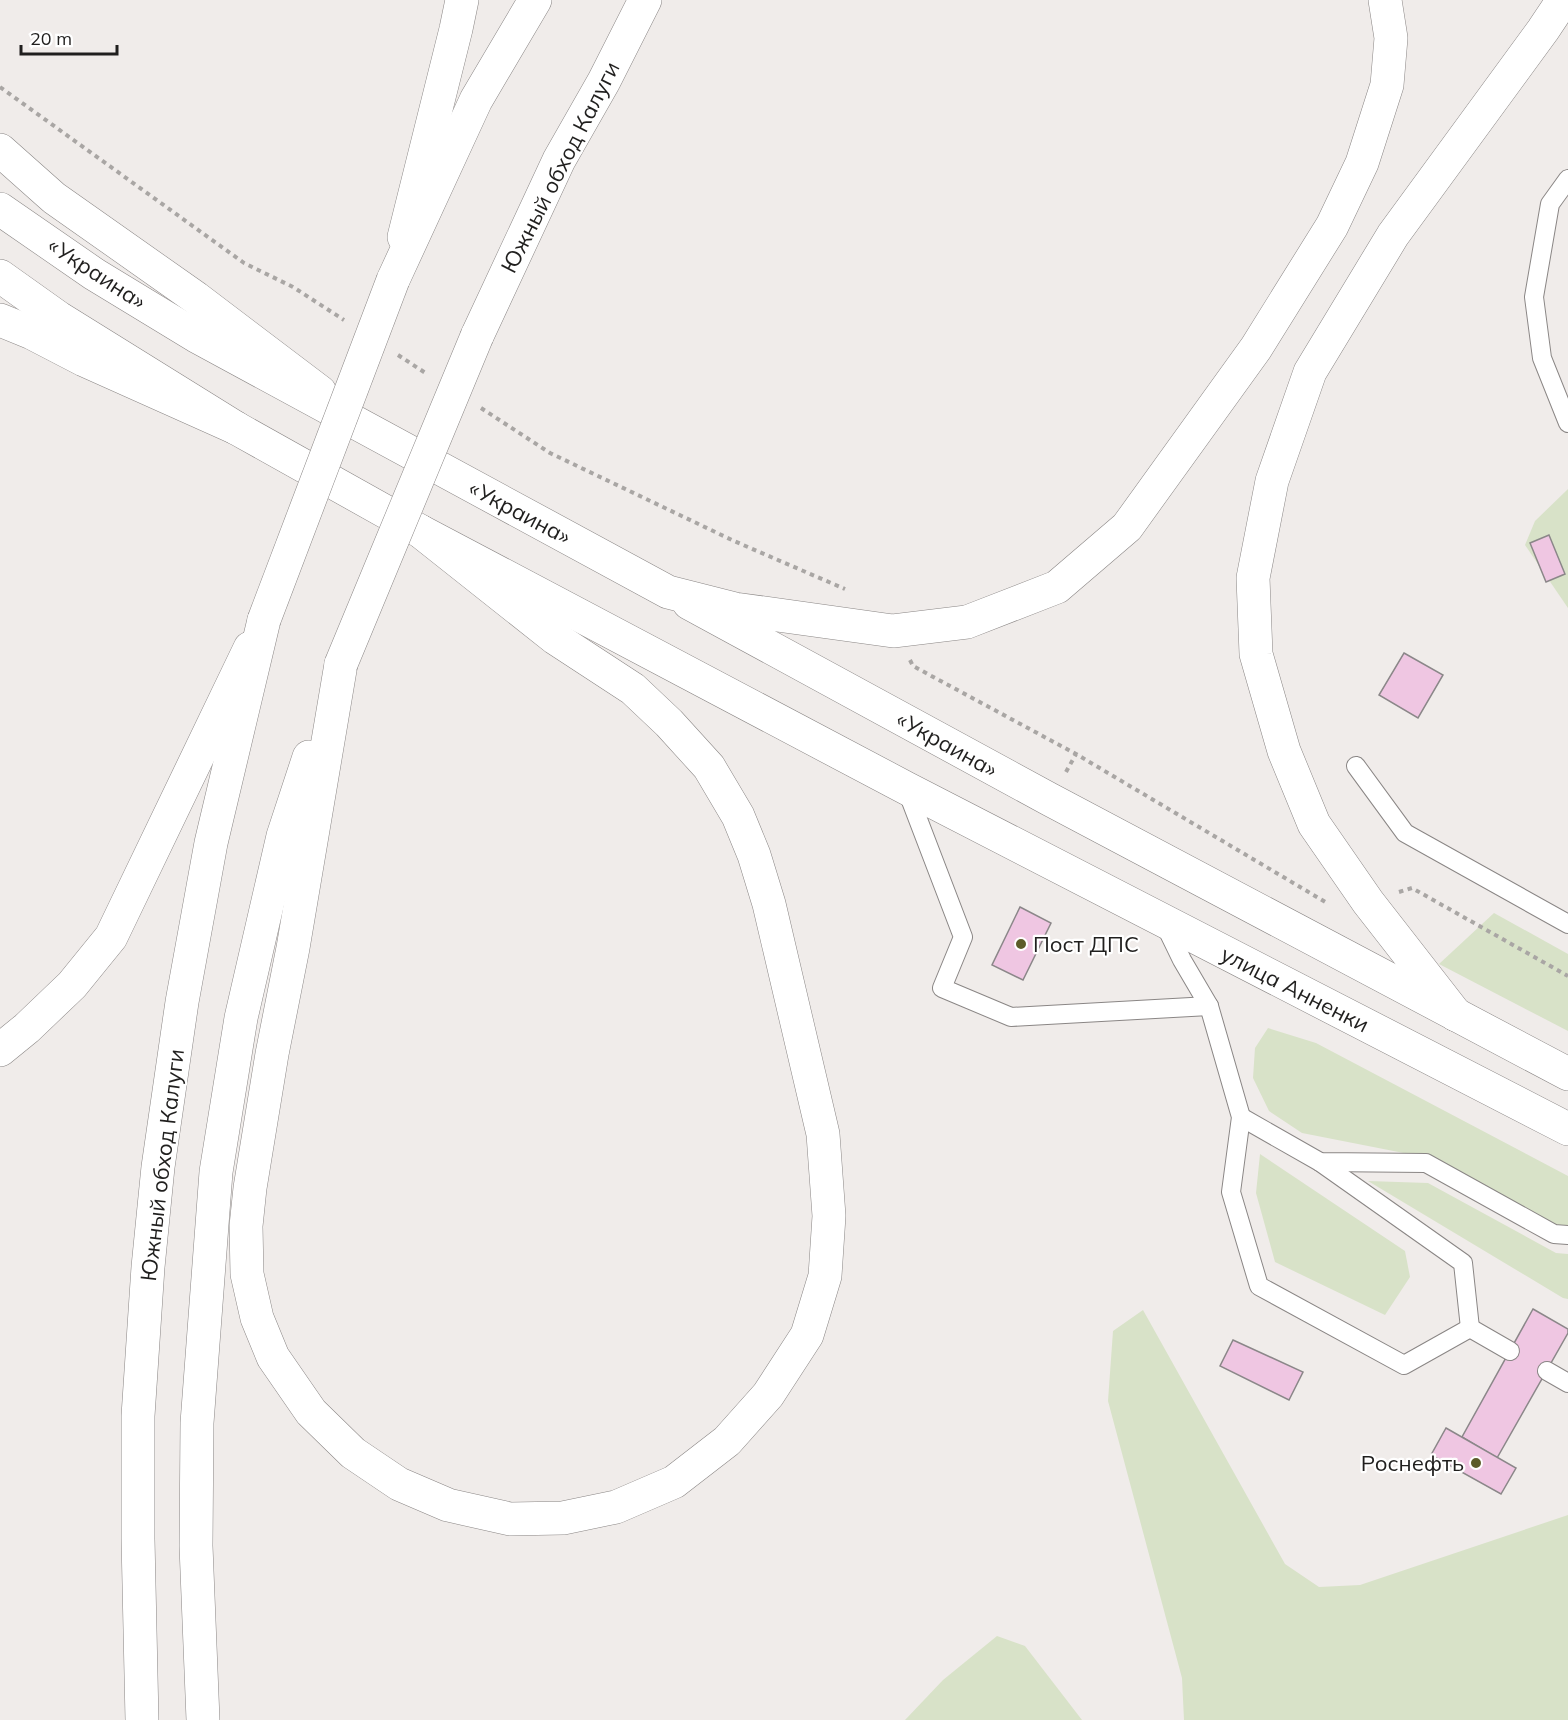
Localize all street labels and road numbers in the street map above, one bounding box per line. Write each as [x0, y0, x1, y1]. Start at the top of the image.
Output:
street label: Южный обход Калуги [494, 57, 626, 277]
street label: «Украина» [43, 231, 152, 315]
street label: «Украина» [464, 473, 576, 551]
street label: «Украина» [891, 705, 1003, 783]
street label: улица Анненки [1216, 940, 1374, 1038]
street label: Южный обход Калуги [134, 1047, 190, 1283]

